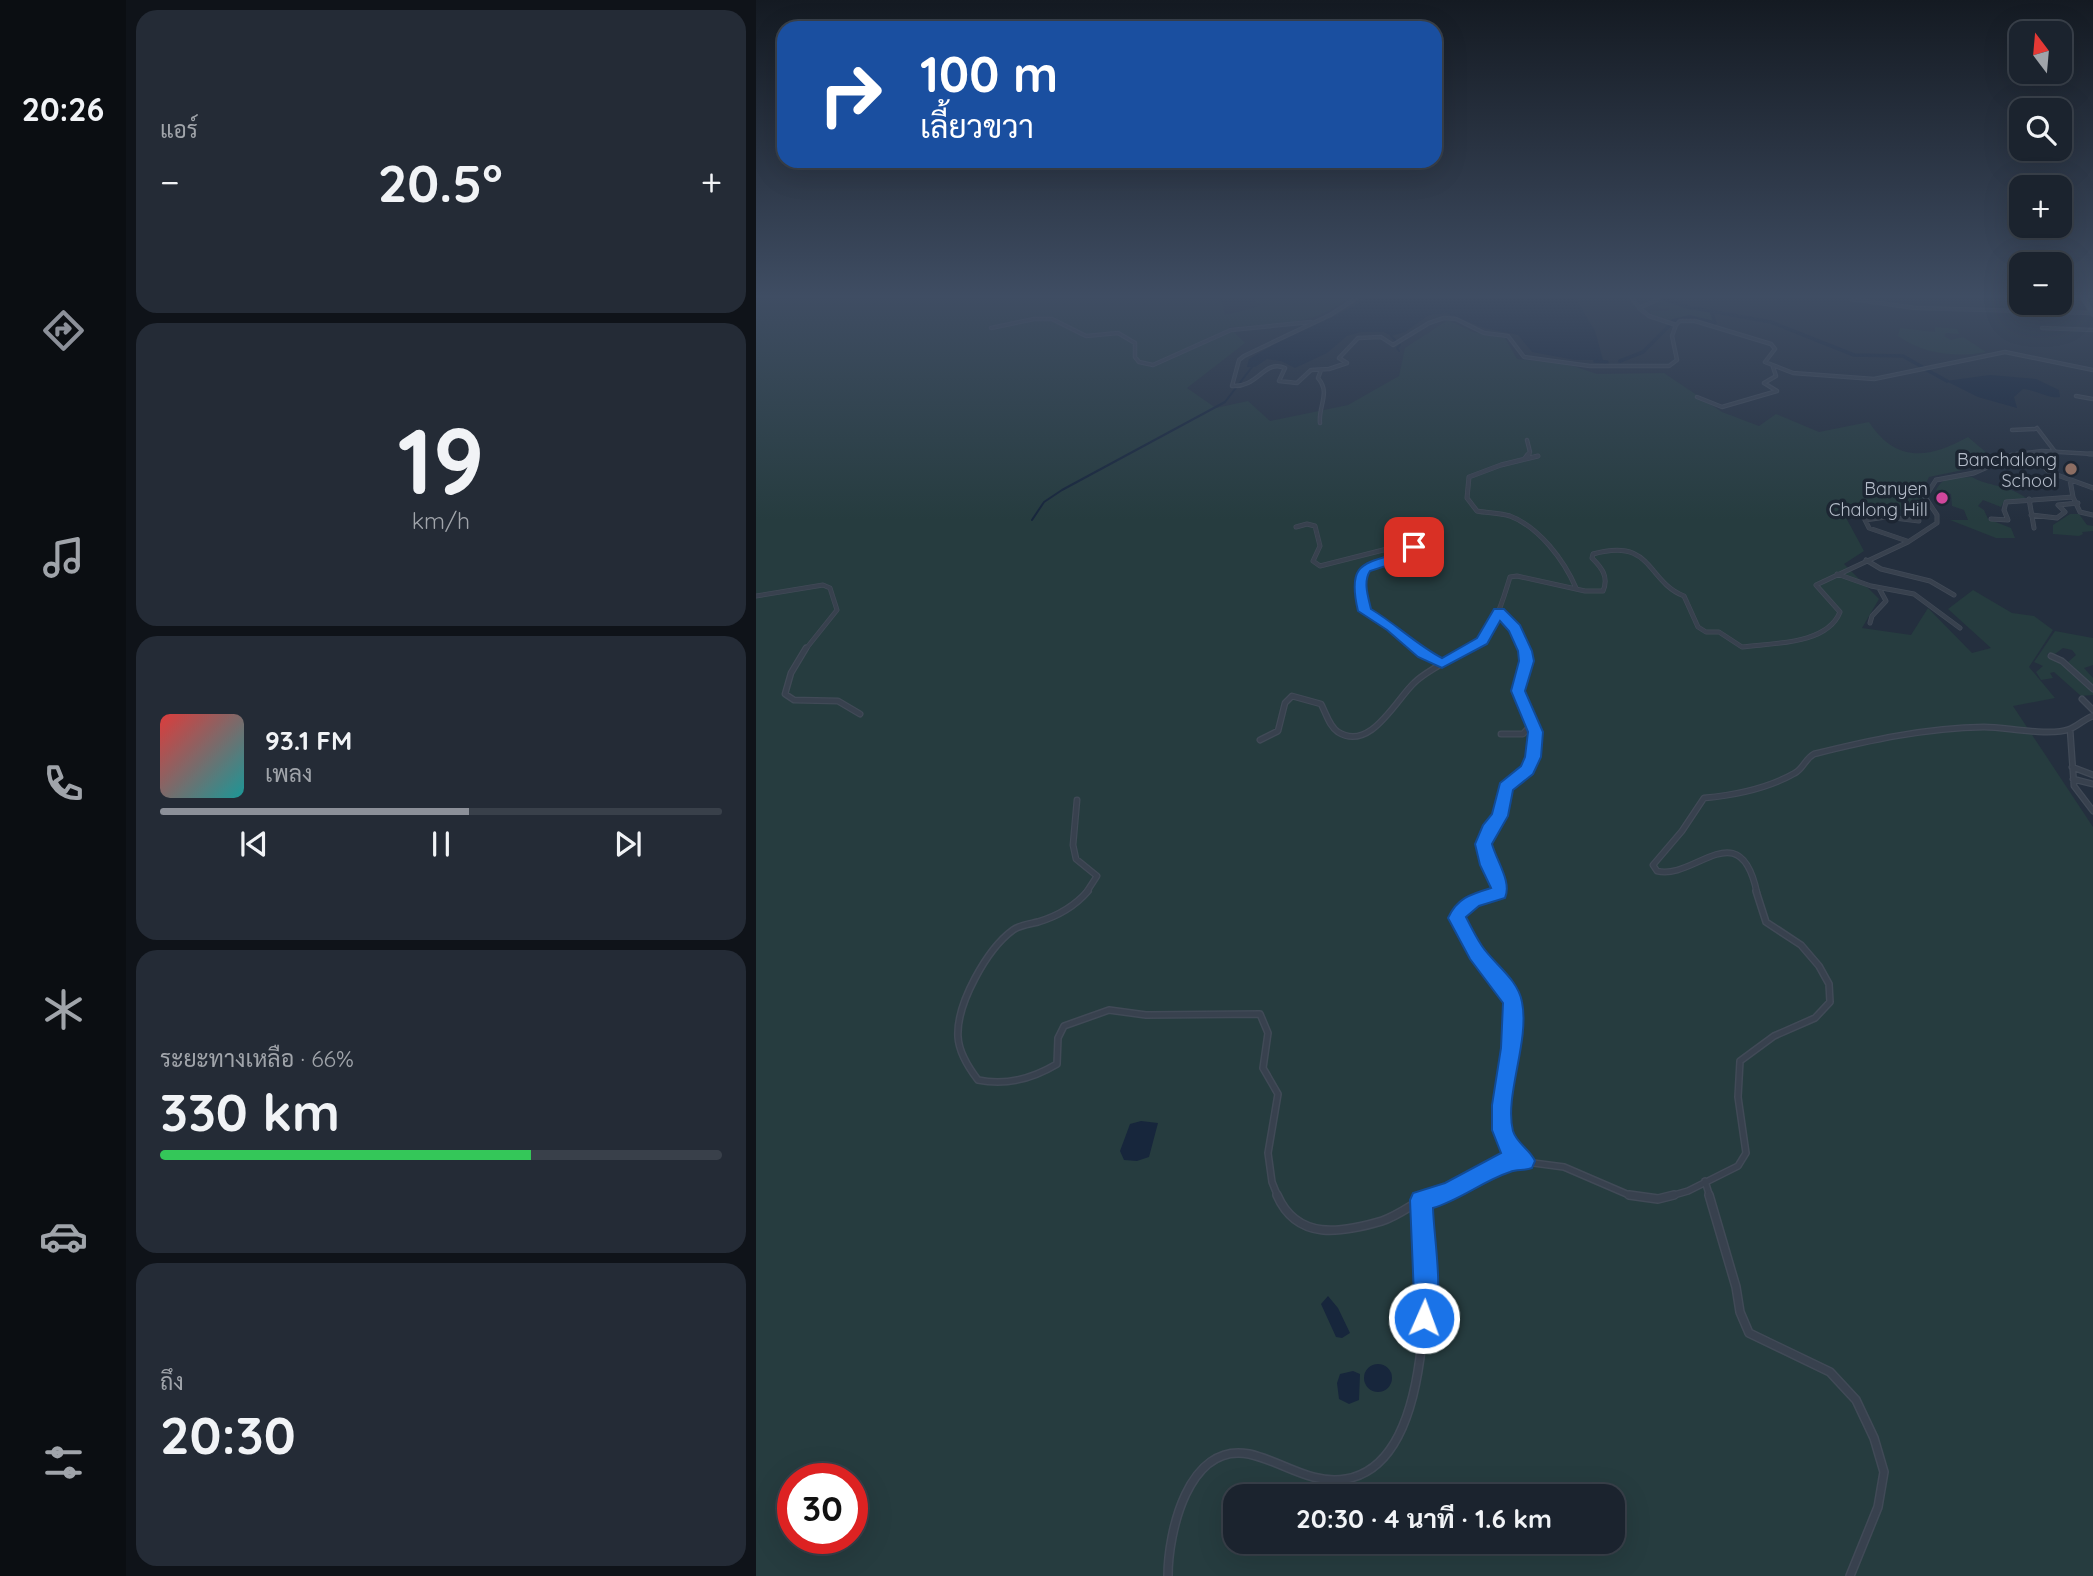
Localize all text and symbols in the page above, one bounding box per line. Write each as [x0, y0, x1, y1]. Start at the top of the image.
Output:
north arrow [2009, 21, 2072, 84]
map controls [2009, 21, 2072, 315]
text: 100 m [920, 43, 1058, 104]
icon: right [805, 49, 896, 140]
text: 20:26 [22, 89, 104, 129]
button: search [2009, 98, 2072, 161]
text: เลี้ยวขวา [920, 106, 1034, 146]
text: แอร์ [160, 115, 198, 144]
text: 20.5° [378, 150, 503, 215]
text: − [160, 158, 180, 206]
text: + [701, 158, 722, 206]
button: + [2009, 175, 2072, 238]
button: − [2009, 252, 2072, 315]
icon: directions [39, 306, 88, 355]
text: 19 [397, 403, 485, 517]
place label: Banchalong School [1957, 448, 2057, 492]
marker: Banchalong School [2063, 461, 2079, 477]
place label: Banyen Chalong Hill [1829, 477, 1928, 521]
marker: Banyen Chalong Hill [1934, 490, 1950, 506]
text: km/h [412, 506, 470, 535]
pin [1384, 517, 1444, 577]
icon: arrive [1395, 528, 1433, 566]
icon: music [39, 533, 88, 582]
text: 93.1 FM [265, 724, 352, 757]
icon: phone [39, 759, 88, 808]
text: เพลง [265, 759, 312, 788]
icon: previous [235, 825, 273, 863]
icon: pause [422, 825, 460, 863]
icon: next [609, 825, 647, 863]
icon: climate [39, 985, 88, 1034]
text: ระยะทางเหลือ · 66% [160, 1044, 354, 1073]
text: 330 km [160, 1079, 340, 1144]
icon: car [39, 1212, 88, 1261]
position arrow [1387, 1281, 1461, 1355]
text: ถึง [160, 1367, 184, 1396]
text: 20:30 [160, 1402, 296, 1467]
icon: filters [39, 1438, 88, 1487]
speed limit sign: 30 [777, 1463, 868, 1554]
text: 20:30 · 4 นาที · 1.6 km [1296, 1502, 1552, 1535]

